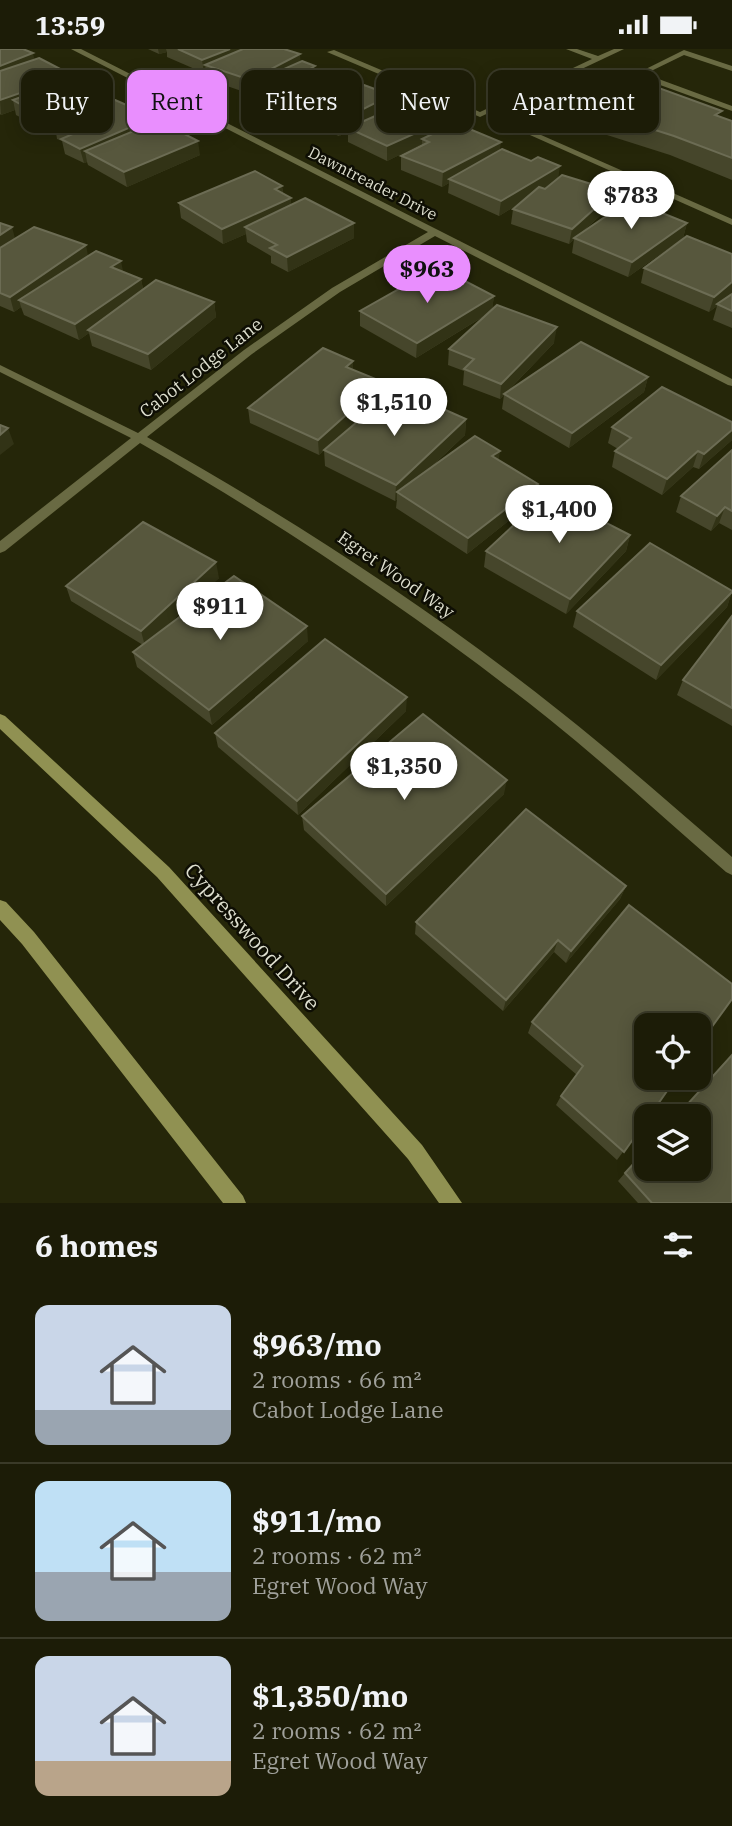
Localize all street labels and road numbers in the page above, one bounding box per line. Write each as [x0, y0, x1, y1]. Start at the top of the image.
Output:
street label: Dawntreader Drive [305, 142, 441, 224]
street label: Cabot Lodge Lane [135, 312, 267, 423]
street label: Egret Wood Way [333, 526, 459, 624]
street label: Cypresswood Drive [179, 857, 327, 1016]

